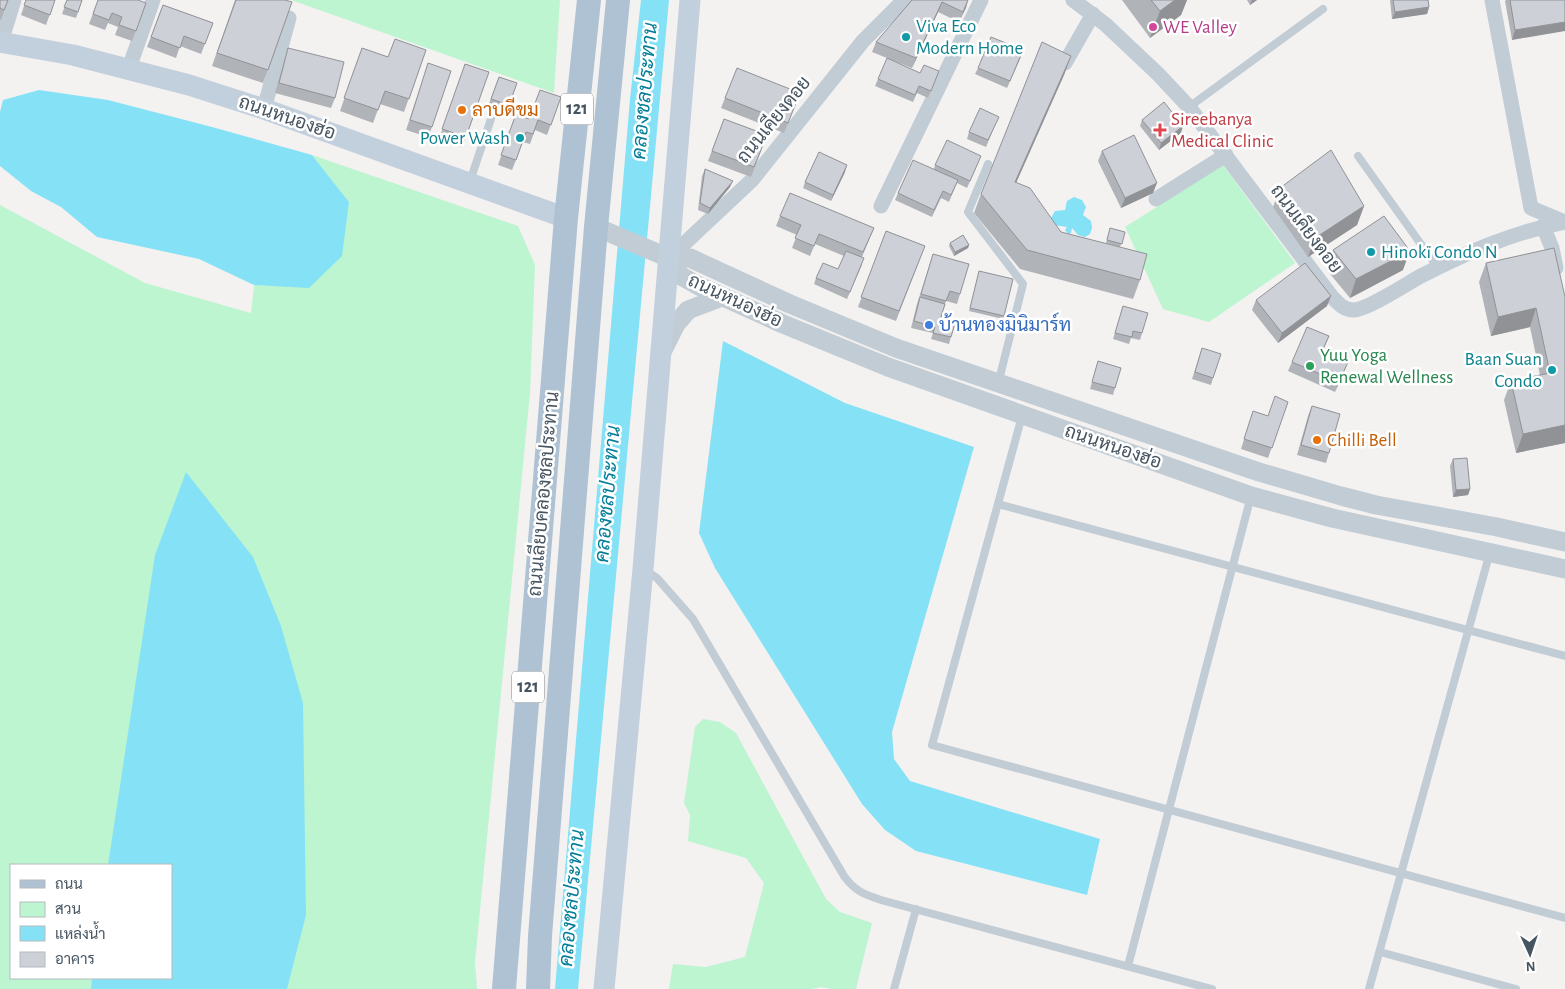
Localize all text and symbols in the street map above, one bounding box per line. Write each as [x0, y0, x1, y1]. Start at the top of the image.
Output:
place label: Viva Eco Modern Home [916, 17, 1023, 58]
place label: WE Valley [1163, 18, 1237, 37]
water label: คลองชลประทาน [628, 21, 661, 160]
marker: WE Valley [1147, 21, 1159, 33]
marker: Viva Eco Modern Home [900, 31, 912, 43]
street label: ถนนเคียงดอย [730, 71, 815, 167]
street label: ถนนหนองฮ่อ [236, 90, 339, 143]
road number: 121 [561, 94, 593, 125]
place label: ลาบดีขม [472, 97, 539, 120]
marker: ลาบดีขม [456, 104, 468, 116]
place label: Sireebanya Medical Clinic [1171, 110, 1273, 151]
marker: Sireebanya Medical Clinic [1153, 123, 1167, 137]
place label: Power Wash [420, 129, 510, 148]
marker: Power Wash [514, 132, 526, 144]
street label: ถนนเคียงดอย [1267, 179, 1348, 277]
place label: Hinokï Condo N [1381, 243, 1498, 262]
marker: Hinokï Condo N [1365, 246, 1377, 258]
street label: ถนนหนองฮ่อ [685, 268, 786, 331]
place label: บ้านทองมินิมาร์ท [939, 312, 1071, 335]
marker: บ้านทองมินิมาร์ท [923, 319, 935, 331]
place label: Yuu Yoga Renewal Wellness [1320, 346, 1453, 387]
place label: Baan Suan Condo [1464, 350, 1542, 391]
marker: Yuu Yoga Renewal Wellness [1304, 360, 1316, 372]
marker: Baan Suan Condo [1546, 364, 1558, 376]
street label: ถนนเลียบคลองชลประทาน [522, 390, 562, 597]
street label: ถนนหนองฮ่อ [1062, 419, 1165, 472]
water label: คลองชลประทาน [591, 424, 624, 563]
place label: Chilli Bell [1327, 431, 1397, 450]
marker: Chilli Bell [1311, 434, 1323, 446]
road number: 121 [512, 672, 544, 702]
water label: คลองชลประทาน [555, 828, 588, 967]
legend [10, 864, 172, 979]
text: ถนน [55, 877, 83, 892]
text: สวน [55, 902, 81, 917]
text: แหล่งน้ำ [55, 921, 106, 942]
north arrow [1505, 929, 1555, 979]
text: อาคาร [55, 952, 95, 967]
text: N [1525, 959, 1536, 973]

